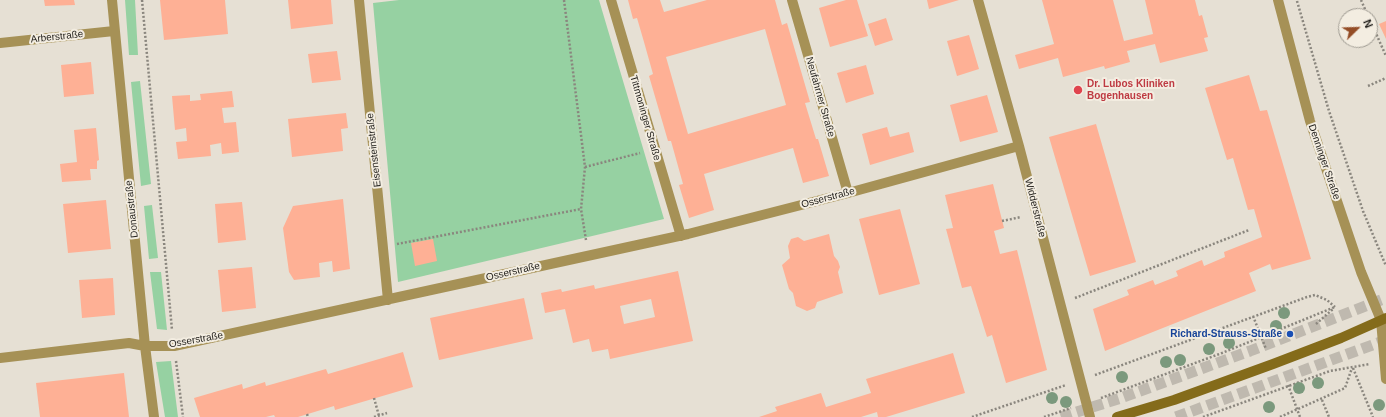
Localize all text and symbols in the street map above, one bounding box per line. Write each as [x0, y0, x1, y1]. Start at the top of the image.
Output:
north arrow [1338, 8, 1378, 48]
text: N [1361, 18, 1375, 30]
street label: Arberstraße [30, 28, 84, 46]
street label: Neufahrner Straße [803, 56, 837, 138]
street label: Tittmoninger Straße [627, 74, 663, 162]
place label: Dr. Lubos Kliniken Bogenhausen [1087, 78, 1175, 102]
marker: Dr. Lubos Kliniken Bogenhausen [1072, 84, 1084, 96]
street label: Eisensteinstraße [364, 112, 384, 188]
street label: Denninger Straße [1305, 123, 1343, 201]
street label: Widderstraße [1022, 177, 1048, 239]
street label: Donaustraße [123, 180, 141, 238]
street label: Osserstraße [800, 185, 856, 211]
street label: Osserstraße [485, 260, 541, 284]
place label: Richard-Strauss-Straße [1170, 328, 1282, 340]
street label: Osserstraße [168, 329, 224, 351]
marker: Richard-Strauss-Straße [1285, 329, 1295, 339]

